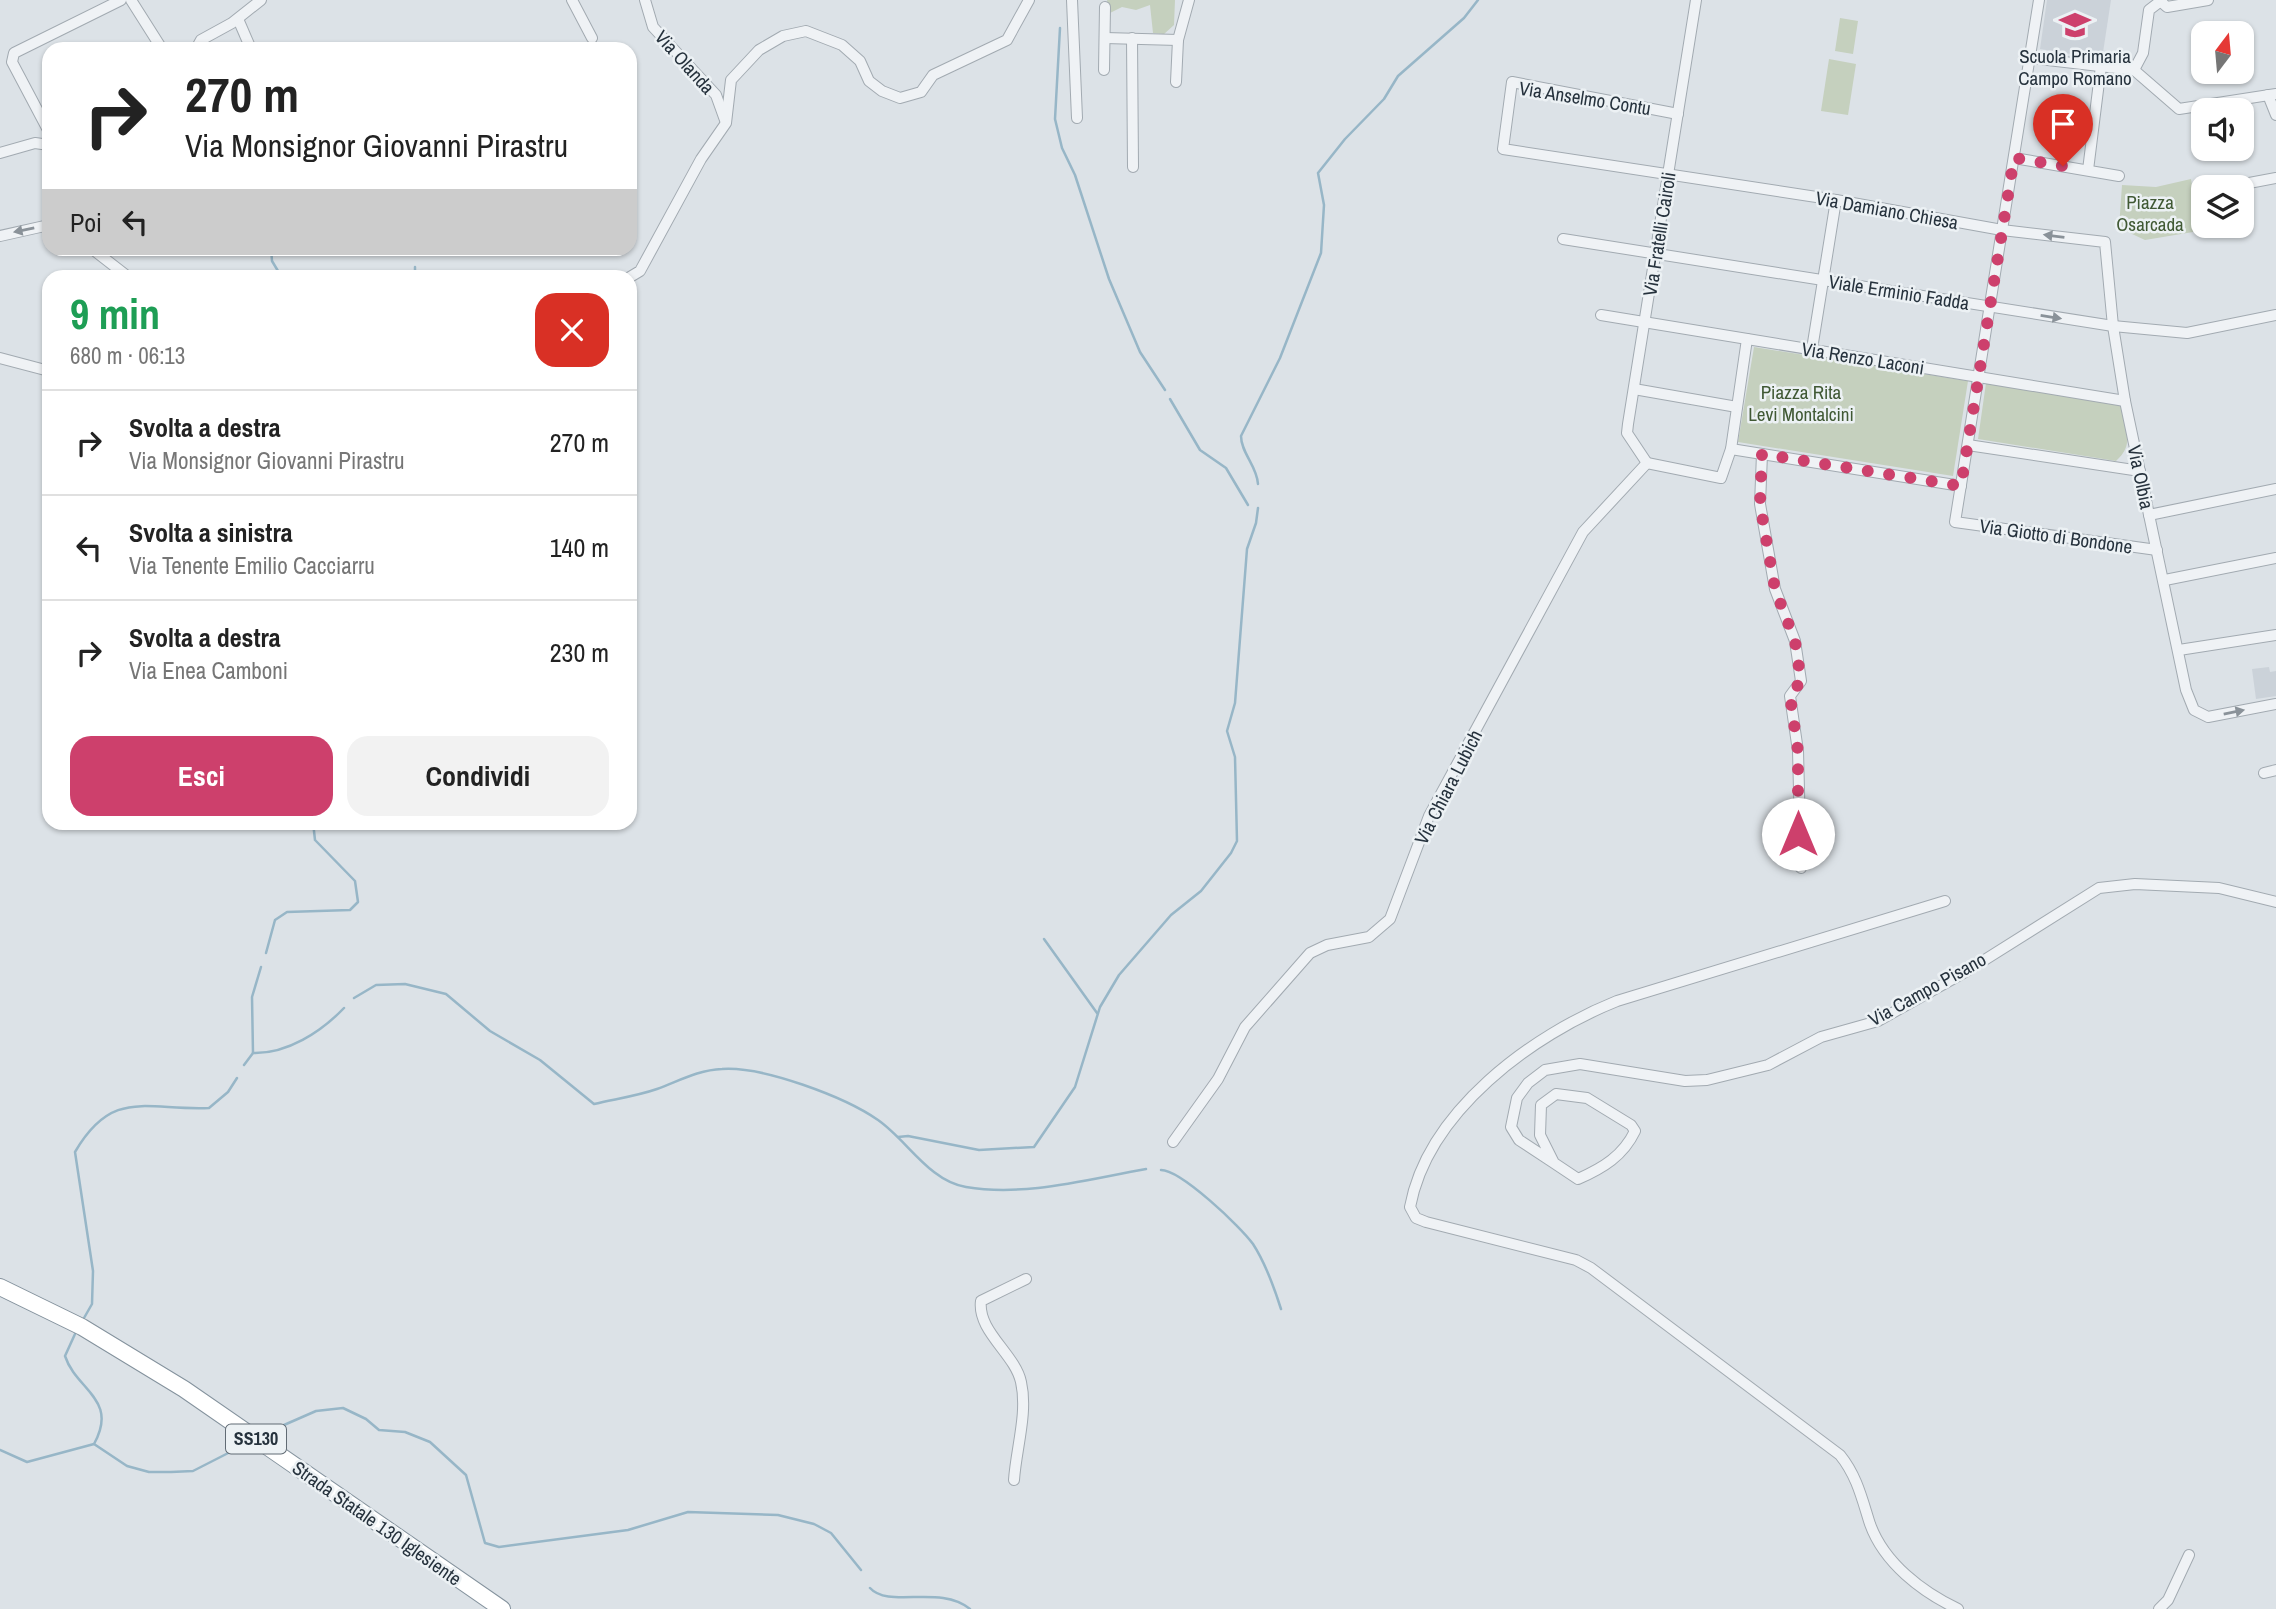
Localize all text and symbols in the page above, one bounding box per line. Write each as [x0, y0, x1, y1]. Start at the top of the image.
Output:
school or university icon: Scuola Primaria Campo Romano [2058, 8, 2092, 42]
north arrow [2191, 21, 2254, 84]
map controls [2191, 21, 2254, 238]
street label: Via Olanda [649, 24, 721, 100]
place label: Scuola Primaria Campo Romano [2018, 43, 2132, 91]
text: 270 m [185, 61, 299, 127]
icon: right [70, 70, 161, 161]
street label: Via Anselmo Contu [1517, 75, 1653, 121]
pin [2033, 94, 2093, 166]
button: sound [2191, 98, 2254, 161]
icon: arrive [2044, 105, 2082, 143]
text: Via Monsignor Giovanni Pirastru [185, 124, 568, 167]
street label: Via Fratelli Cairoli [1636, 170, 1682, 298]
button: layers [2191, 175, 2254, 238]
street label: Via Damiano Chiesa [1814, 185, 1961, 235]
park label: Piazza Osarcada [2116, 189, 2184, 237]
icon: left [116, 203, 154, 241]
text: Poi [70, 205, 102, 240]
one-way arrow [13, 225, 35, 236]
one-way arrow [2043, 230, 2065, 241]
street label: Viale Erminio Fadda [1827, 268, 1971, 316]
text: 9 min [70, 286, 160, 342]
button: close [535, 293, 609, 367]
one-way arrow [2041, 311, 2063, 322]
street label: Via Renzo Laconi [1800, 335, 1926, 381]
text: 680 m · 06:13 [70, 340, 185, 371]
park label: Piazza Rita Levi Montalcini [1748, 379, 1854, 427]
text: Svolta a destra [129, 410, 281, 445]
icon: right [70, 424, 108, 462]
text: 270 m [550, 425, 609, 460]
street label: Via Olbia [2122, 443, 2161, 512]
text: Via Monsignor Giovanni Pirastru [129, 445, 404, 476]
street label: Via Giotto di Bondone [1978, 512, 2134, 560]
text: Svolta a sinistra [129, 515, 293, 550]
icon: left [70, 529, 108, 567]
text: 140 m [550, 530, 609, 565]
text: Via Tenente Emilio Cacciarru [129, 550, 375, 581]
text: Svolta a destra [129, 620, 281, 655]
icon: right [70, 634, 108, 672]
text: 230 m [550, 635, 609, 670]
text: Via Enea Camboni [129, 655, 288, 686]
one-way arrow [2223, 706, 2245, 717]
street label: Via Chiara Lubich [1408, 725, 1488, 849]
button: Esci [70, 736, 333, 816]
button: Condividi [347, 736, 609, 816]
position arrow [1761, 797, 1835, 871]
street label: Via Campo Pisano [1864, 946, 1990, 1032]
road number: SS130 [226, 1424, 286, 1454]
street label: Strada Statale 130 Iglesiente [287, 1455, 467, 1591]

